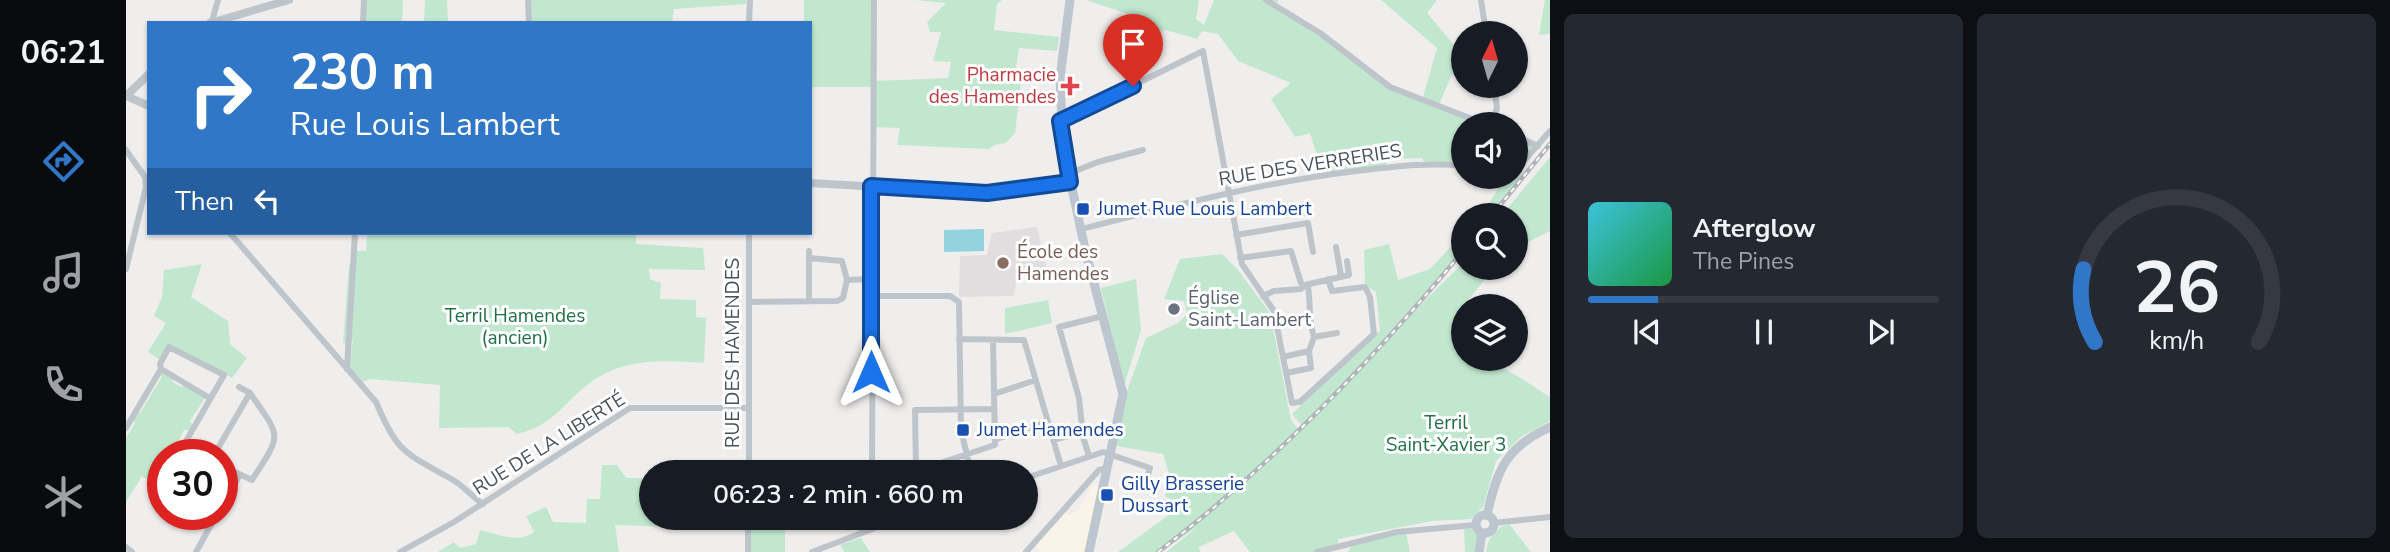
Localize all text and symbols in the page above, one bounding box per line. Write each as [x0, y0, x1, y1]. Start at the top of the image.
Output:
pin [1103, 14, 1163, 86]
north arrow [1451, 21, 1528, 98]
map controls [1451, 21, 1528, 371]
icon: arrive [1114, 25, 1152, 63]
text: 06:21 [21, 31, 105, 74]
text: 230 m [290, 39, 434, 106]
icon: right [175, 49, 266, 140]
place label: Pharmacie des Hamendes [929, 62, 1056, 110]
marker: Pharmacie des Hamendes [1062, 78, 1078, 94]
text: Rue Louis Lambert [290, 103, 560, 146]
button: sound [1451, 112, 1528, 189]
icon: directions [39, 137, 88, 186]
street label: RUE DES VERRERIES [1217, 138, 1403, 192]
icon: left [248, 182, 286, 220]
text: Then [175, 184, 234, 219]
place label: Jumet Rue Louis Lambert [1096, 196, 1312, 222]
marker: Jumet Rue Louis Lambert [1075, 201, 1091, 217]
button: search [1451, 203, 1528, 280]
text: Afterglow [1693, 211, 1816, 246]
text: 26 [2133, 238, 2220, 338]
place label: École des Hamendes [1017, 239, 1109, 287]
text: The Pines [1693, 246, 1794, 277]
icon: music [39, 248, 88, 297]
marker: École des Hamendes [995, 255, 1011, 271]
street label: RUE DES HAMENDES [720, 258, 746, 448]
place label: Église Saint-Lambert [1188, 285, 1312, 333]
button: layers [1451, 294, 1528, 371]
marker: Église Saint-Lambert [1166, 301, 1182, 317]
park label: Terril Hamendes (ancien) [445, 303, 585, 351]
icon: previous [1628, 313, 1666, 351]
icon: pause [1745, 313, 1783, 351]
icon: next [1862, 313, 1900, 351]
text: km/h [2149, 324, 2204, 358]
position arrow [834, 335, 908, 409]
icon: phone [39, 360, 88, 409]
street label: RUE DE LA LIBERTÉ [468, 387, 630, 501]
park label: Terril Saint-Xavier 3 [1386, 410, 1506, 458]
place label: Jumet Hamendes [976, 417, 1124, 443]
marker: Jumet Hamendes [955, 422, 971, 438]
speed limit sign: 30 [147, 439, 238, 530]
place label: Gilly Brasserie Dussart [1121, 471, 1244, 519]
icon: climate [39, 472, 88, 521]
text: 06:23 · 2 min · 660 m [713, 477, 964, 512]
marker: Gilly Brasserie Dussart [1099, 487, 1115, 503]

